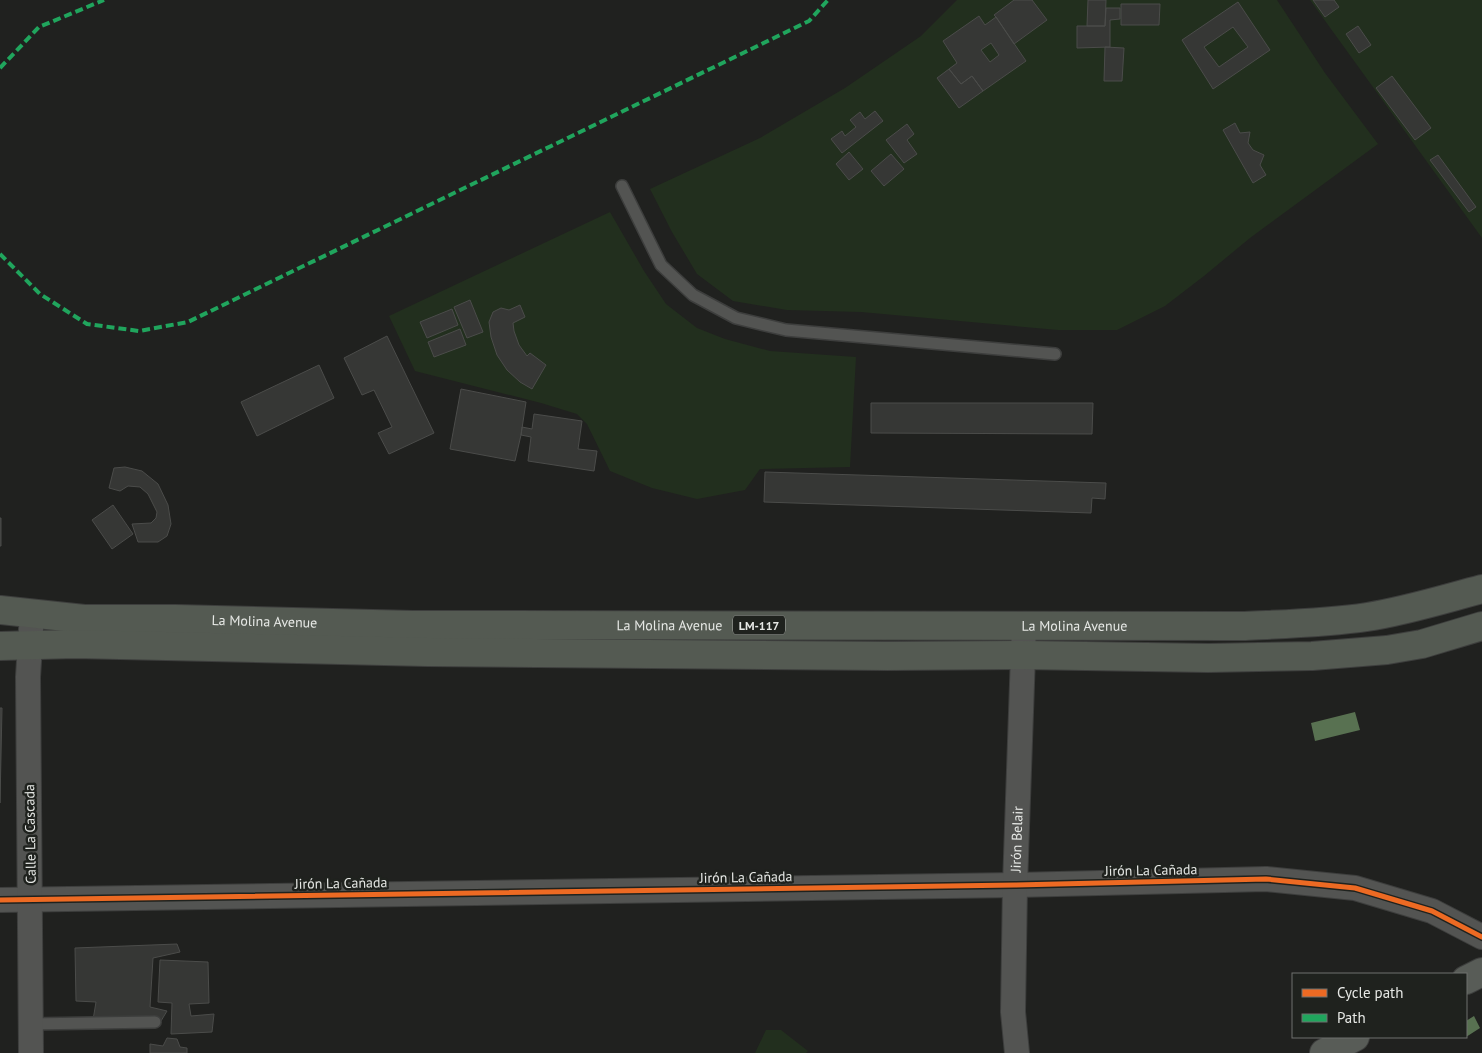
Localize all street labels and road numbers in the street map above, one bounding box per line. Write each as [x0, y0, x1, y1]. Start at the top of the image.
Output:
street label: La Molina Avenue [211, 611, 318, 632]
street label: La Molina Avenue [617, 616, 722, 634]
road number: LM-117 [733, 616, 785, 634]
street label: La Molina Avenue [1022, 617, 1127, 635]
street label: Calle La Cascada [20, 784, 40, 884]
street label: Jirón Belair [1006, 805, 1027, 874]
street label: Jirón La Cañada [1103, 860, 1198, 880]
street label: Jirón La Cañada [698, 867, 793, 887]
street label: Jirón La Cañada [293, 873, 388, 893]

